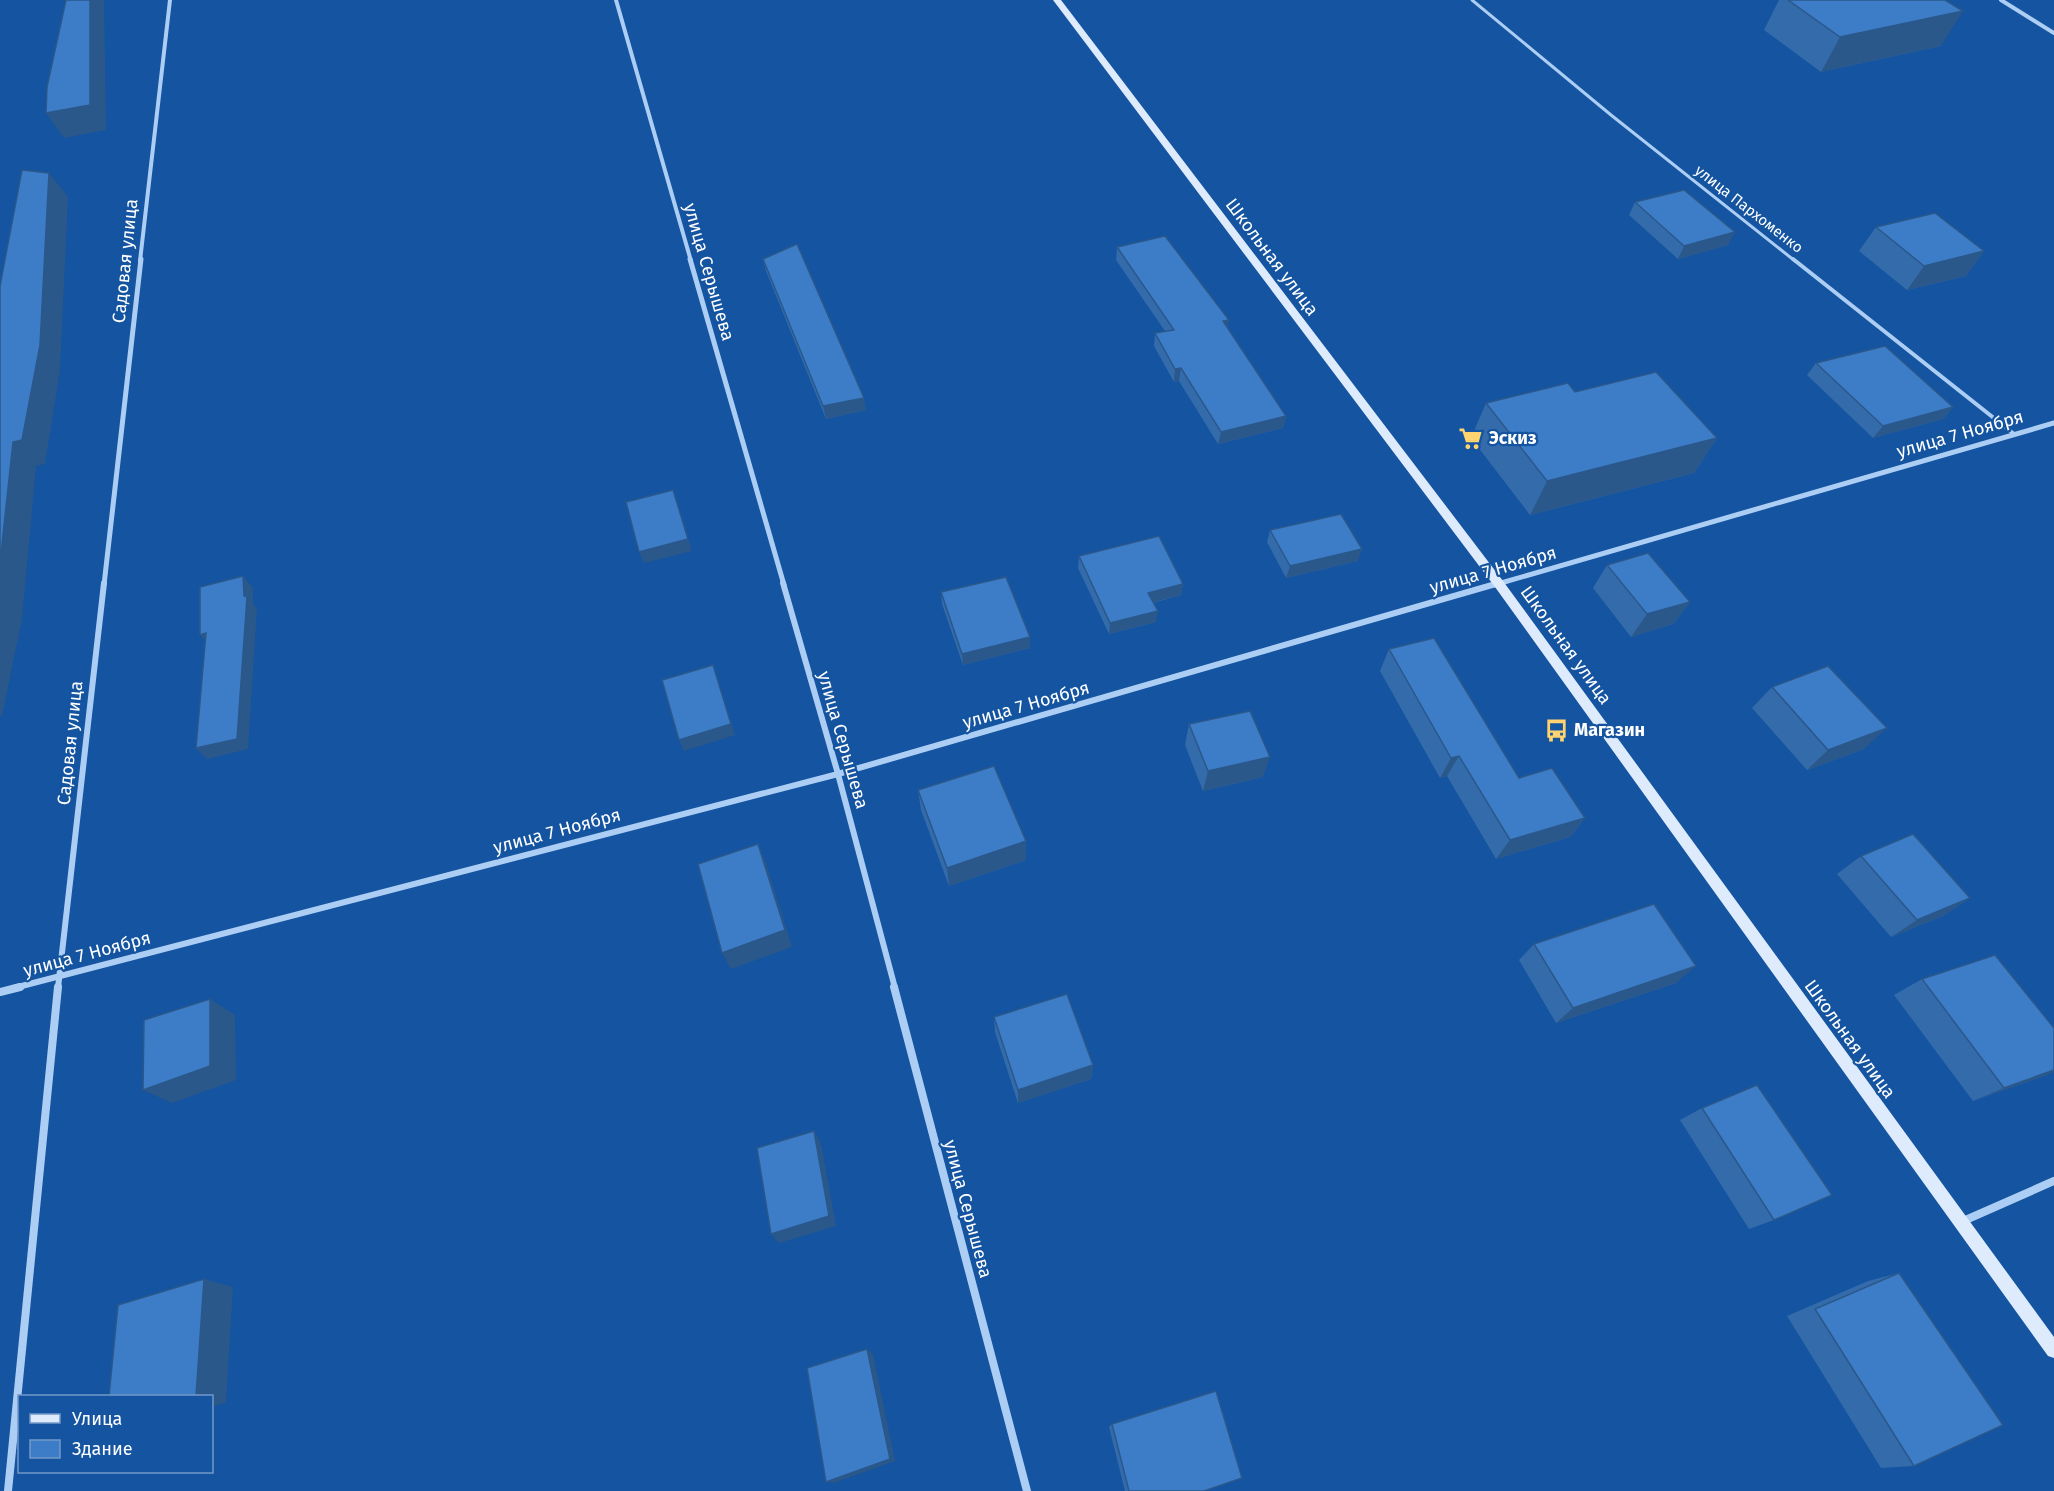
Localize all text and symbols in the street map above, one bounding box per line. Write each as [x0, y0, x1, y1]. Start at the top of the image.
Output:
street label: улица Пархоменко [1691, 161, 1807, 257]
street label: Школьная улица [1221, 194, 1323, 320]
street label: Садовая улица [108, 198, 142, 324]
street label: улица Серышева [679, 201, 739, 343]
street label: улица 7 Ноября [1894, 405, 2026, 463]
supermarket icon: Эскиз [1458, 425, 1484, 451]
place label: Эскиз [1489, 427, 1537, 449]
street label: улица 7 Ноября [1427, 541, 1559, 599]
street label: Школьная улица [1516, 581, 1616, 709]
street label: улица Серышева [813, 669, 873, 811]
street label: улица 7 Ноября [960, 676, 1092, 734]
street label: Садовая улица [53, 680, 87, 806]
bus stop icon: Магазин [1543, 717, 1569, 743]
place label: Магазин [1574, 719, 1645, 741]
street label: улица 7 Ноября [491, 803, 623, 859]
street label: улица 7 Ноября [21, 926, 153, 982]
street label: Школьная улица [1800, 975, 1900, 1103]
street label: улица Серышева [939, 1137, 997, 1281]
legend [18, 1395, 213, 1473]
text: Улица [72, 1408, 122, 1430]
text: Здание [72, 1438, 133, 1460]

